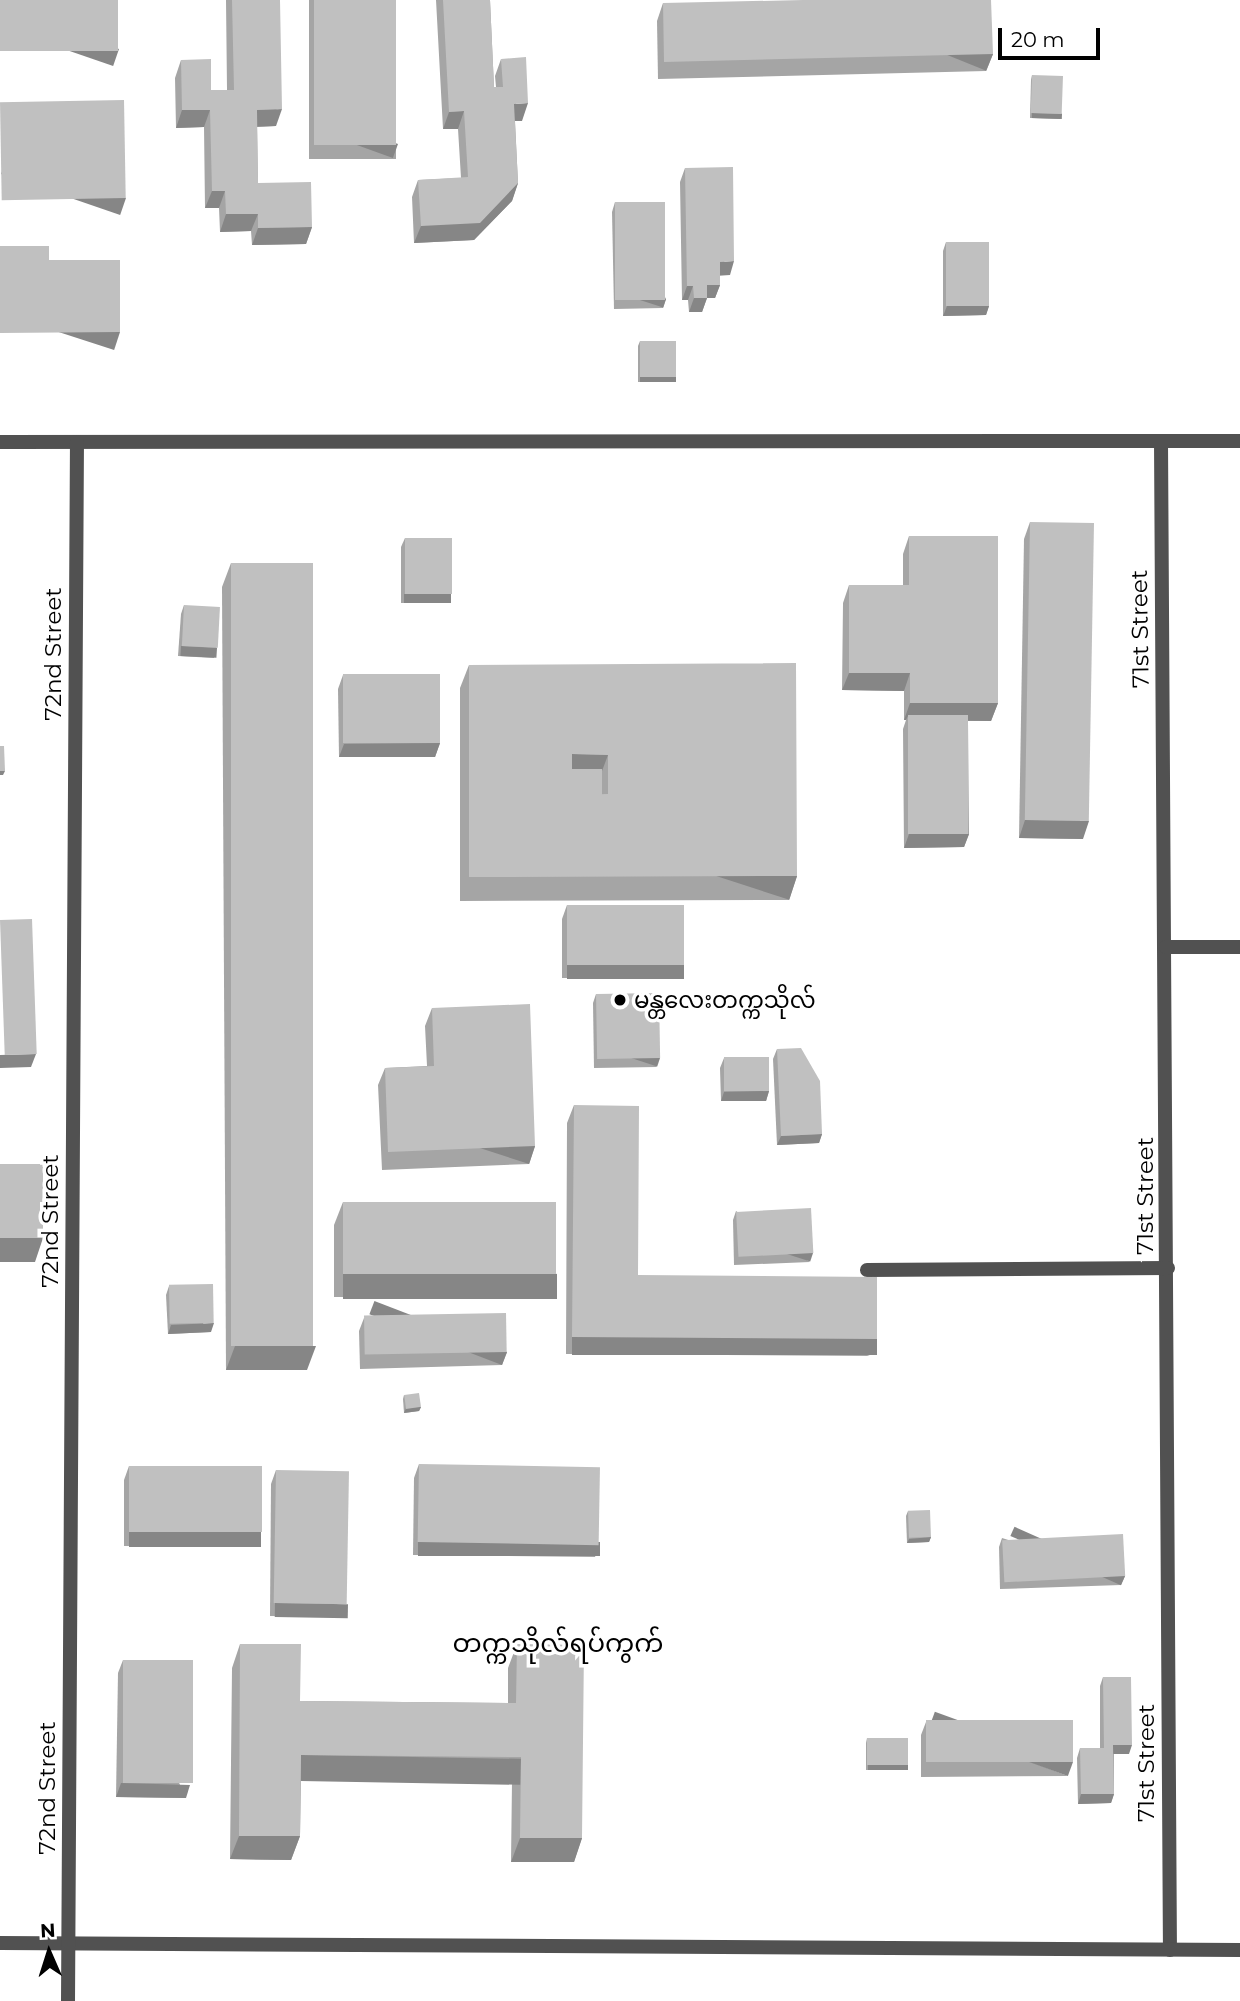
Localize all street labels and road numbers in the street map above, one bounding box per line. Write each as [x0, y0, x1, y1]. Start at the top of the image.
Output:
street label: 71st Street [1125, 570, 1155, 688]
street label: 72nd Street [39, 587, 67, 721]
street label: 71st Street [1131, 1137, 1159, 1255]
street label: 72nd Street [36, 1154, 64, 1288]
street label: 71st Street [1132, 1704, 1160, 1822]
street label: 72nd Street [33, 1721, 61, 1855]

